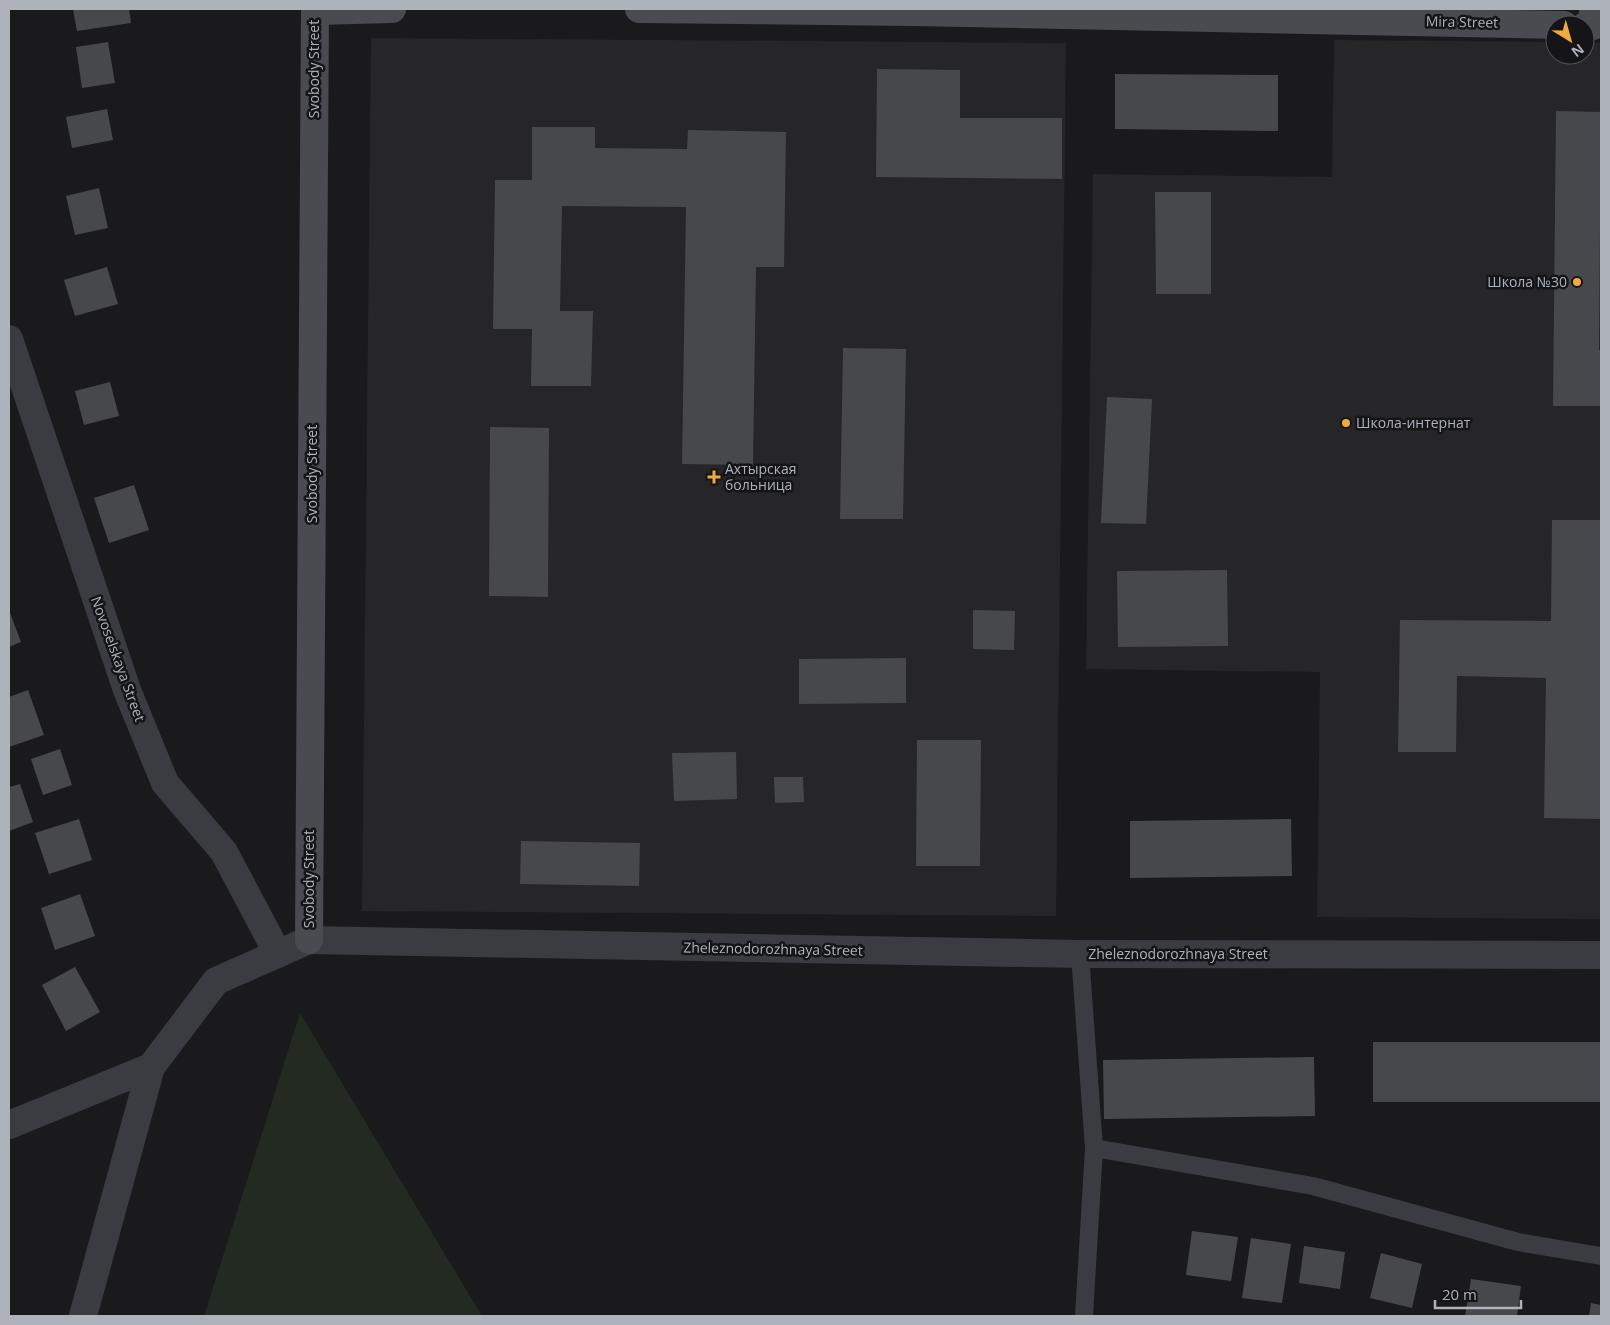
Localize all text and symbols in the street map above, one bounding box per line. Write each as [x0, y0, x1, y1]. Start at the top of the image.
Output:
street label: Mira Street [1426, 11, 1498, 32]
north arrow [1545, 15, 1595, 65]
street label: Svobody Street [304, 20, 323, 118]
text: N [1568, 40, 1588, 62]
place label: Школа №30 [1487, 272, 1567, 291]
marker: Школа №30 [1571, 276, 1583, 288]
place label: Школа-интернат [1356, 413, 1471, 432]
marker: Школа-интернат [1340, 417, 1352, 429]
street label: Svobody Street [302, 425, 321, 523]
place label: Ахтырская больница [725, 459, 797, 494]
marker: Ахтырская больница [707, 470, 721, 484]
street label: Novoselskaya Street [87, 594, 150, 724]
street label: Svobody Street [299, 830, 318, 928]
street label: Zheleznodorozhnaya Street [683, 937, 863, 960]
street label: Zheleznodorozhnaya Street [1088, 944, 1268, 963]
scale bar [1435, 1278, 1521, 1310]
text: 20 m [1442, 1284, 1477, 1304]

